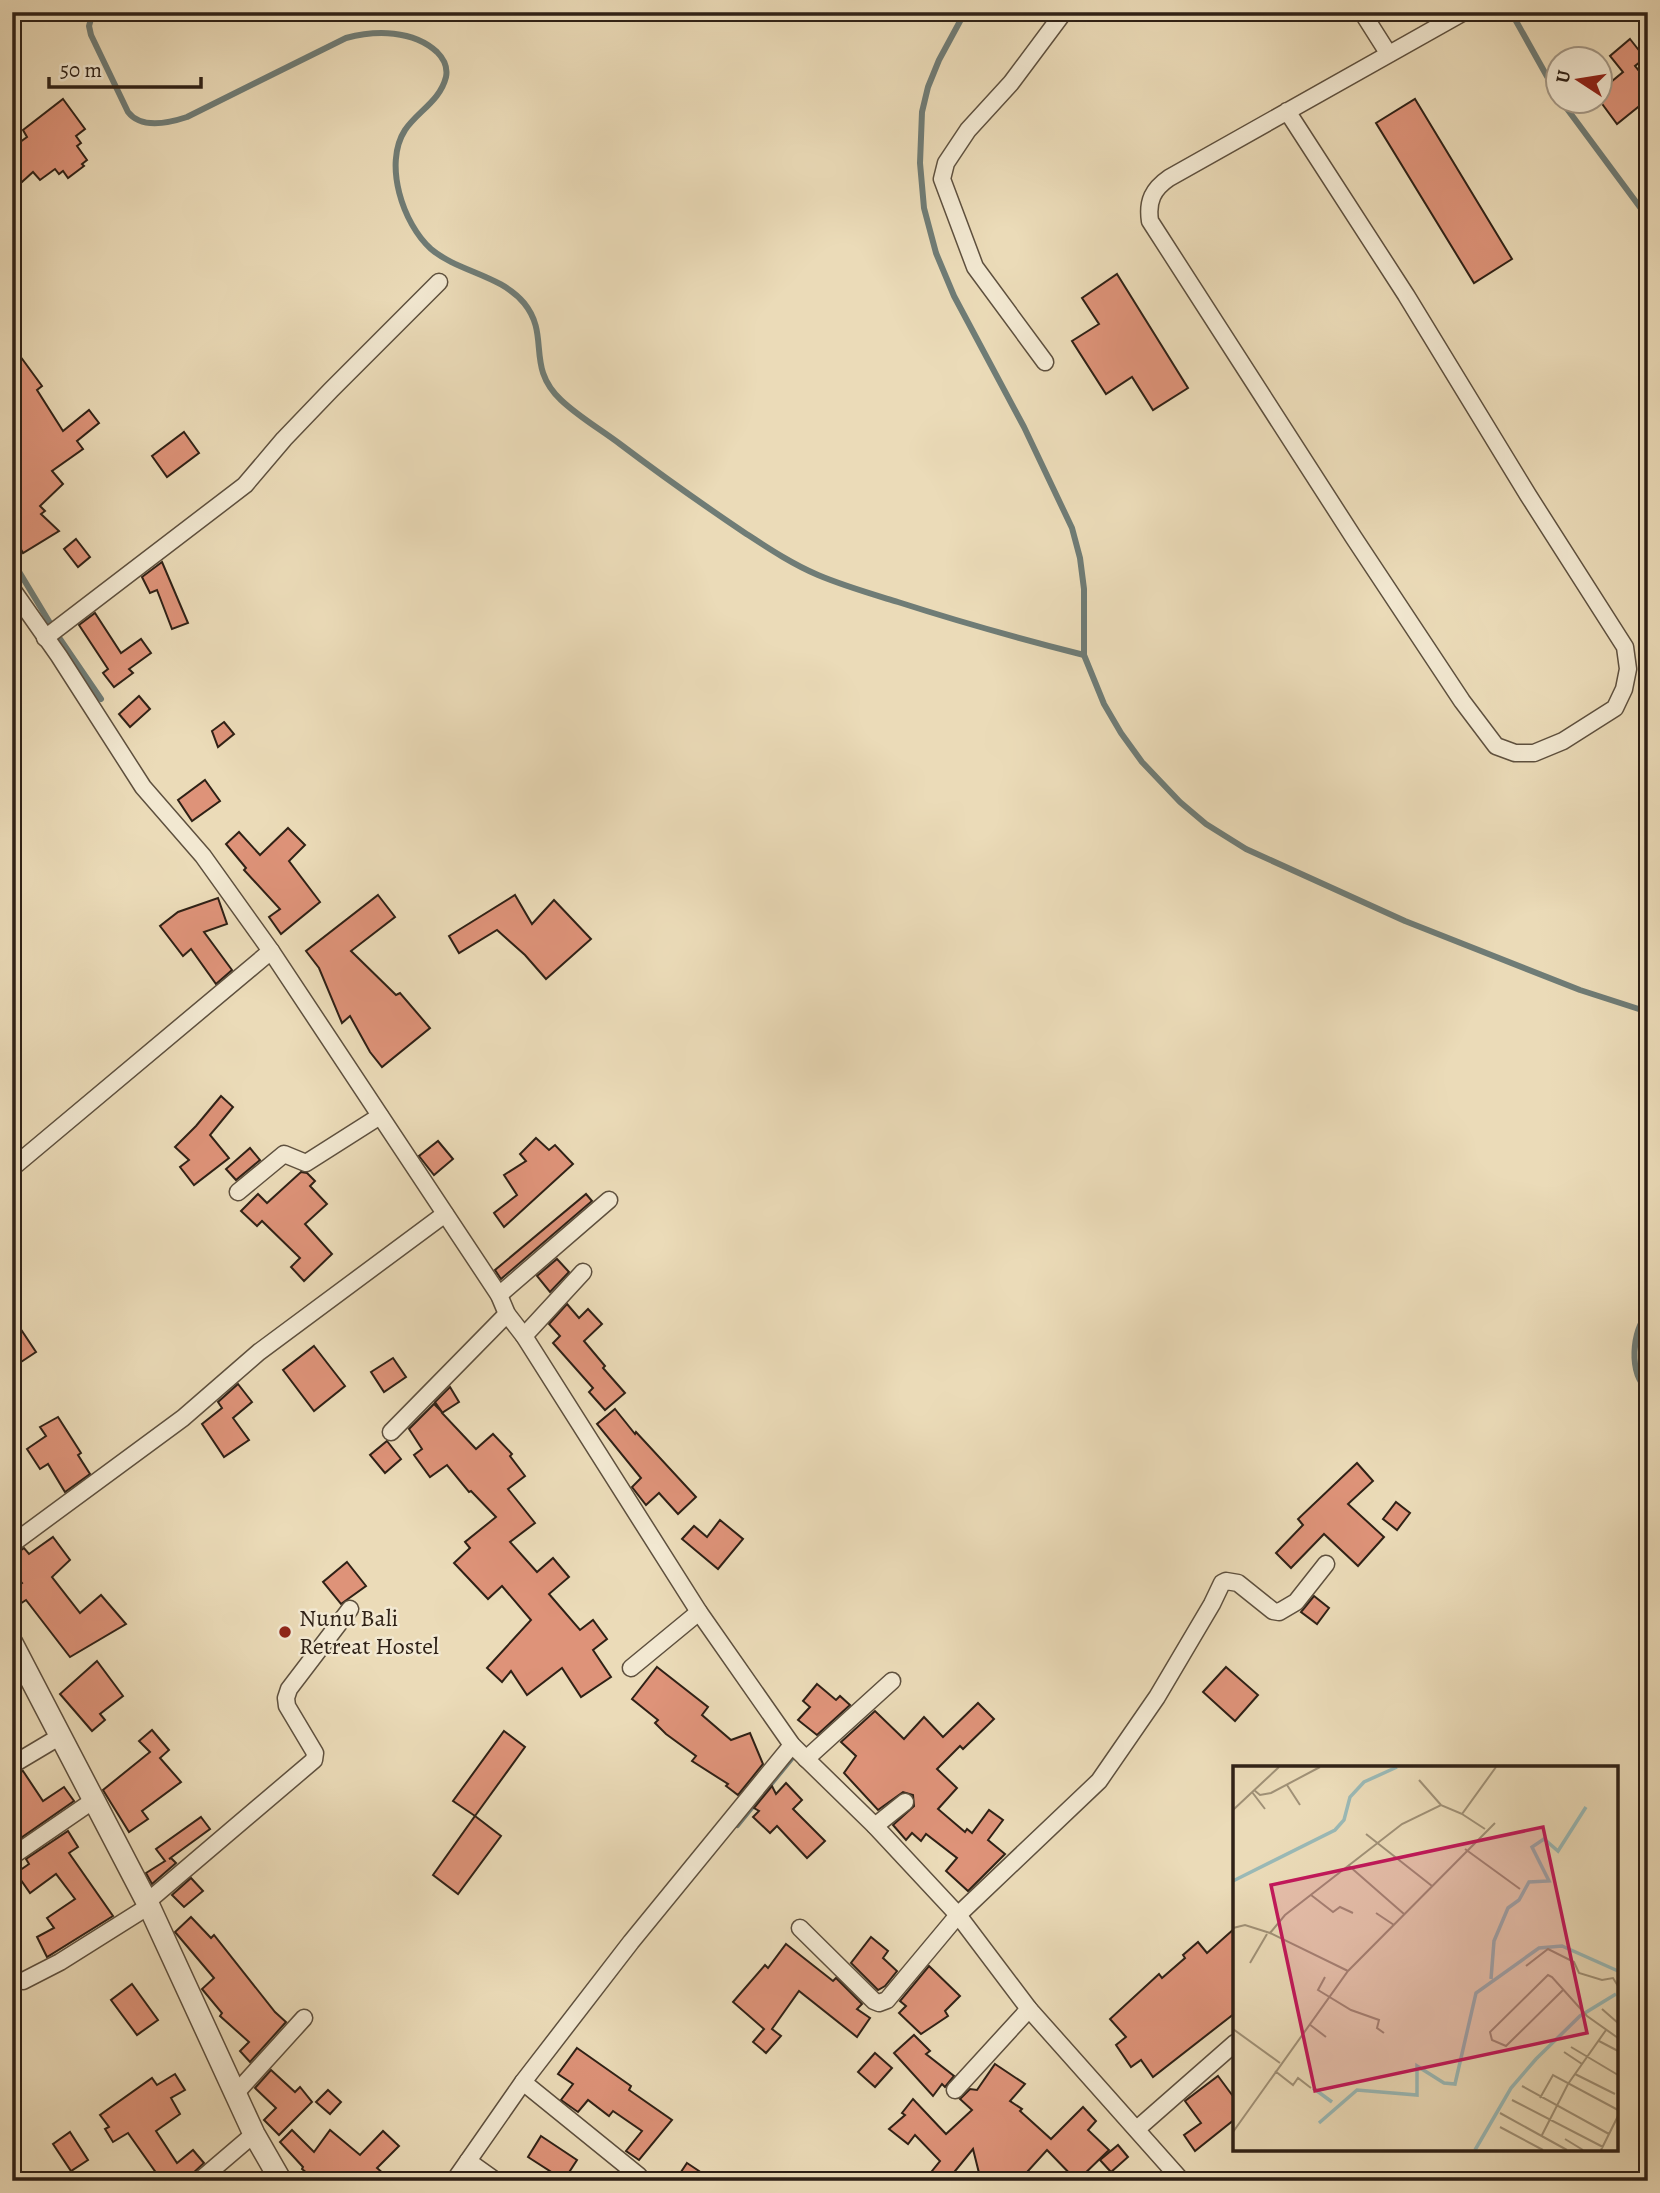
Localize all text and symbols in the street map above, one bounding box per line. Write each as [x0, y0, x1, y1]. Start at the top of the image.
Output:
scale bar [49, 46, 201, 90]
north arrow [1544, 46, 1614, 116]
text: 50 m [60, 56, 102, 84]
text: U [1549, 67, 1577, 85]
place label: Nunu Bali Retreat Hostel [299, 1602, 439, 1662]
marker: Nunu Bali Retreat Hostel [277, 1624, 293, 1640]
inset map [1233, 1766, 1618, 2151]

